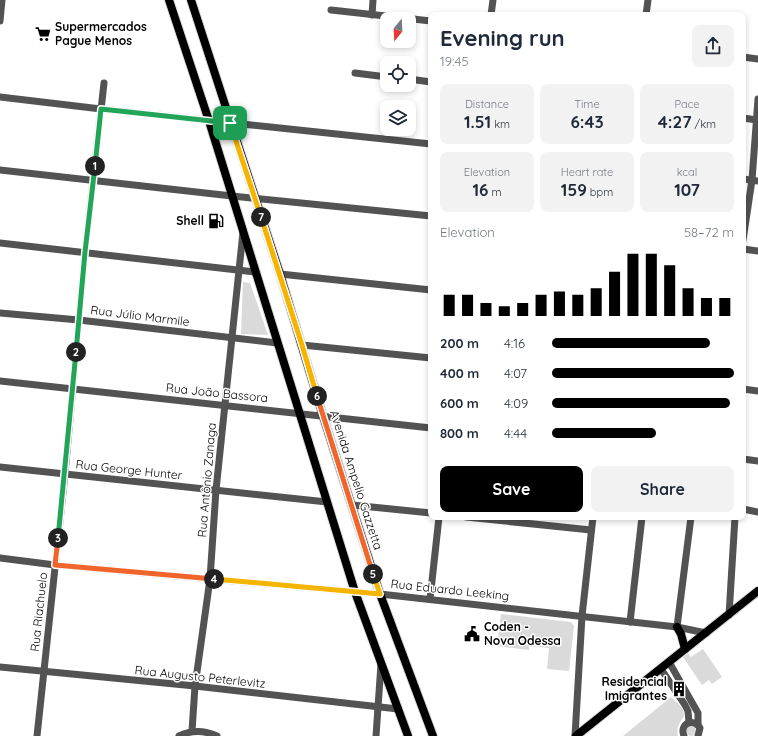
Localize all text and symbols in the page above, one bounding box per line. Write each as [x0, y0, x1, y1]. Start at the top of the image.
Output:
north arrow [380, 12, 416, 48]
map controls [380, 12, 416, 136]
place label: Supermercados Pague Menos [55, 19, 147, 48]
text: Evening run [440, 24, 565, 52]
supermarket icon: Supermercados Pague Menos [34, 25, 52, 43]
button: share [692, 25, 734, 67]
text: 19:45 [440, 53, 469, 69]
button: locate [380, 56, 416, 92]
text: Distance [465, 97, 509, 111]
text: Time [574, 97, 600, 111]
text: Pace [674, 97, 700, 111]
button: layers [380, 100, 416, 136]
pin [213, 106, 247, 140]
text: 1.51 [464, 111, 491, 132]
text: 6:43 [570, 111, 604, 132]
text: 4:27 [658, 111, 691, 132]
icon: arrive [219, 112, 241, 134]
text: km [491, 117, 510, 131]
text: /km [691, 117, 716, 131]
pin: 1 [85, 156, 105, 176]
text: 1 [93, 159, 97, 173]
text: Elevation [464, 165, 510, 179]
text: Heart rate [561, 165, 613, 179]
text: kcal [677, 165, 697, 179]
text: 16 [472, 179, 488, 200]
text: 159 [561, 179, 587, 200]
text: 107 [674, 179, 700, 200]
text: m [488, 185, 502, 199]
text: bpm [587, 185, 613, 199]
pin: 7 [251, 207, 271, 227]
text: 7 [258, 210, 264, 224]
fuel station icon: Shell [207, 212, 225, 230]
place label: Shell [176, 213, 204, 228]
text: Elevation [440, 224, 495, 240]
text: 58–72 m [684, 224, 734, 240]
street label: Rua Júlio Marmile [90, 302, 191, 329]
text: 200 m [440, 335, 479, 351]
text: 4:16 [504, 335, 525, 351]
pin: 2 [66, 342, 86, 362]
text: 2 [73, 345, 79, 359]
text: 400 m [440, 365, 479, 381]
text: 4:07 [504, 365, 527, 381]
street label: Rua João Bassora [165, 380, 269, 405]
pin: 6 [307, 386, 327, 406]
text: 6 [314, 389, 320, 403]
text: 600 m [440, 395, 479, 411]
text: 4:09 [504, 395, 528, 411]
street label: Avenida Ampelio Gazzetta [327, 408, 386, 551]
street label: Rua Antônio Zanaga [194, 422, 219, 538]
text: 800 m [440, 425, 479, 441]
text: 4:44 [504, 425, 527, 441]
street label: Rua George Hunter [75, 456, 184, 483]
button: Save [440, 466, 583, 512]
button: Share [591, 466, 734, 512]
pin: 3 [48, 528, 68, 548]
text: 3 [55, 531, 61, 545]
pin: 5 [363, 564, 383, 584]
text: 5 [370, 567, 376, 581]
pin: 4 [204, 569, 224, 589]
street label: Rua Riachuelo [27, 572, 50, 652]
text: 4 [211, 572, 217, 586]
street label: Rua Eduardo Leeking [390, 576, 510, 603]
place label: Coden - Nova Odessa [484, 619, 561, 648]
public building icon: Coden - Nova Odessa [463, 625, 481, 643]
street label: Rua Augusto Peterlevitz [134, 662, 266, 691]
place label: Residencial Imigrantes [602, 674, 667, 703]
building icon: Residencial Imigrantes [670, 680, 688, 698]

